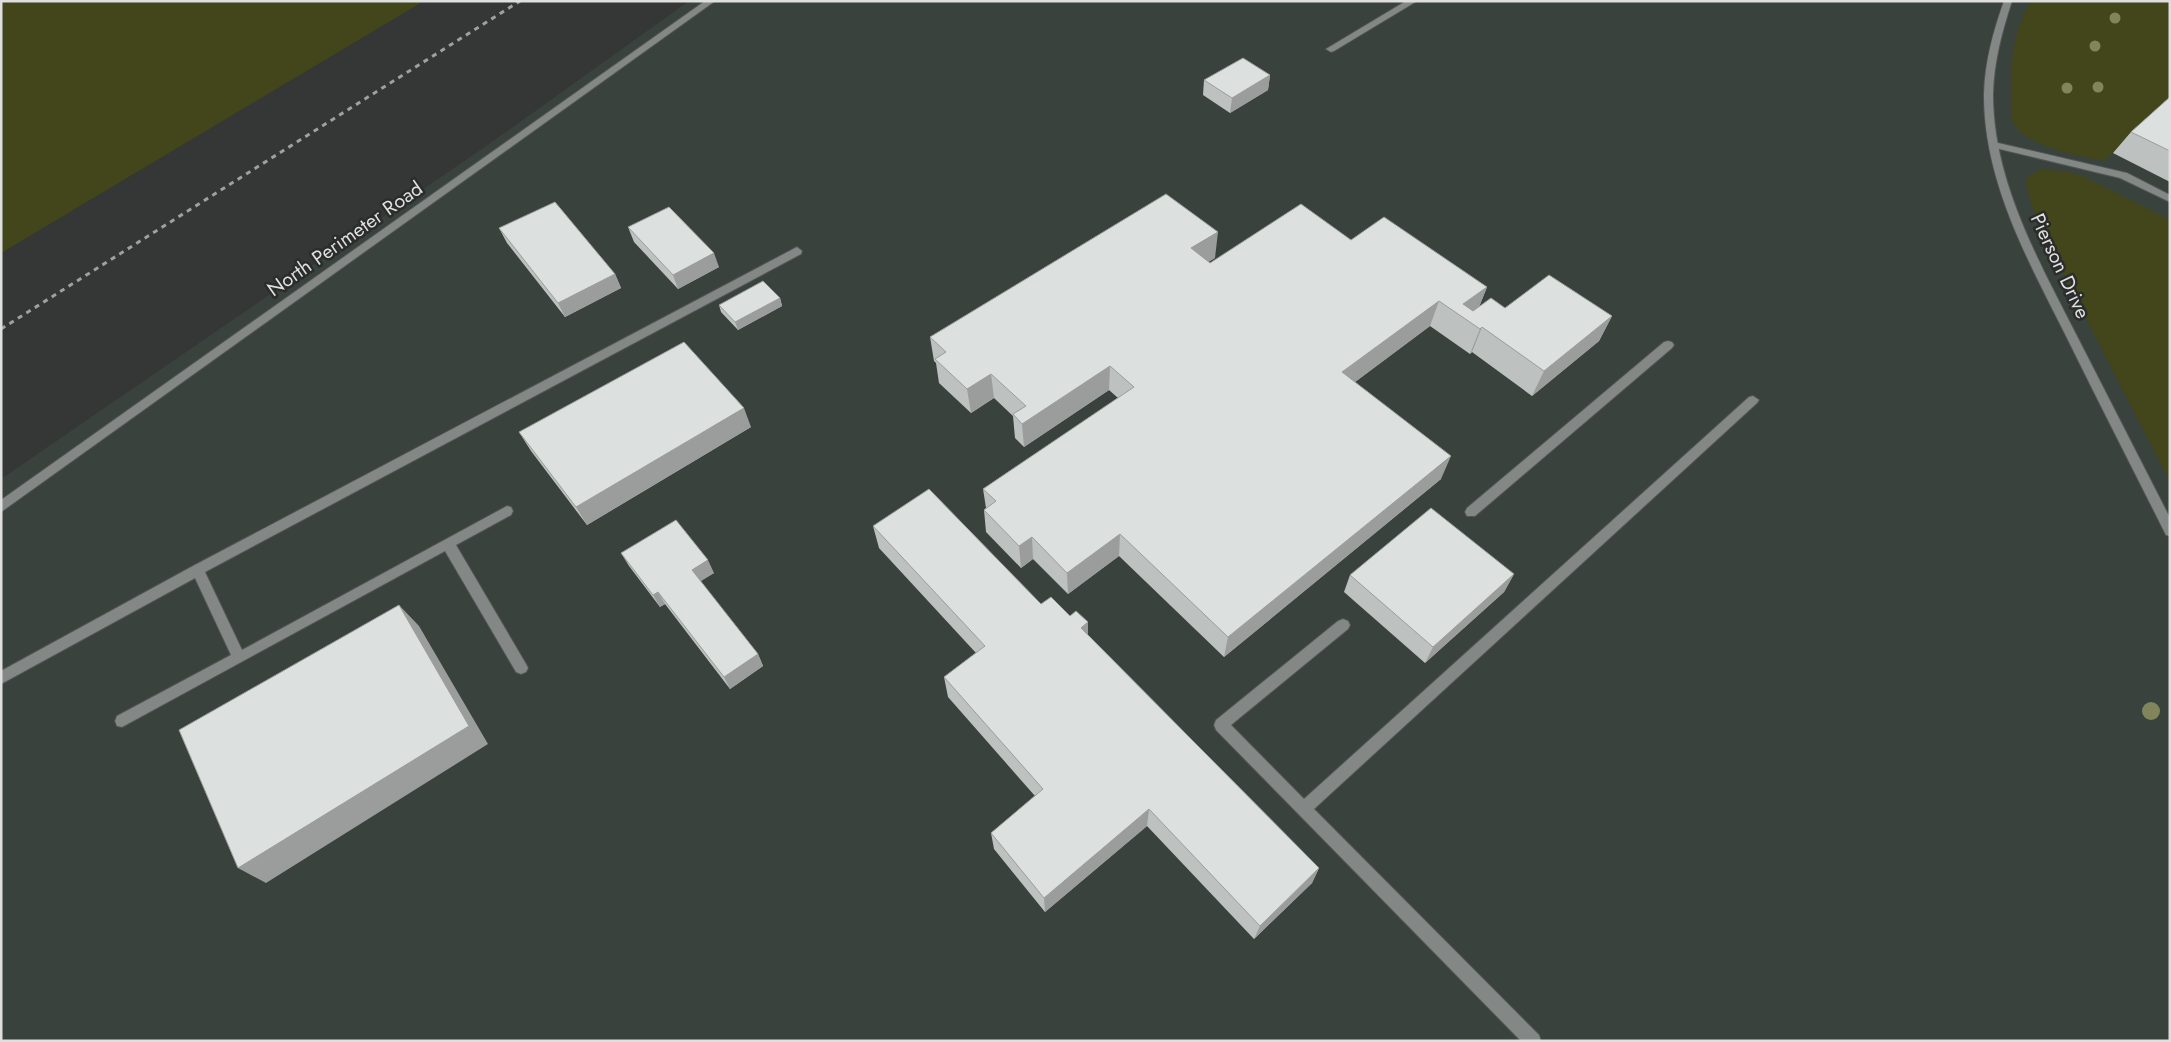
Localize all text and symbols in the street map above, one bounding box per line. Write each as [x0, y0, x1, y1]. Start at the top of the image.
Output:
street label: North Perimeter Road [261, 174, 429, 304]
street label: Pierson Drive [2023, 209, 2097, 323]

